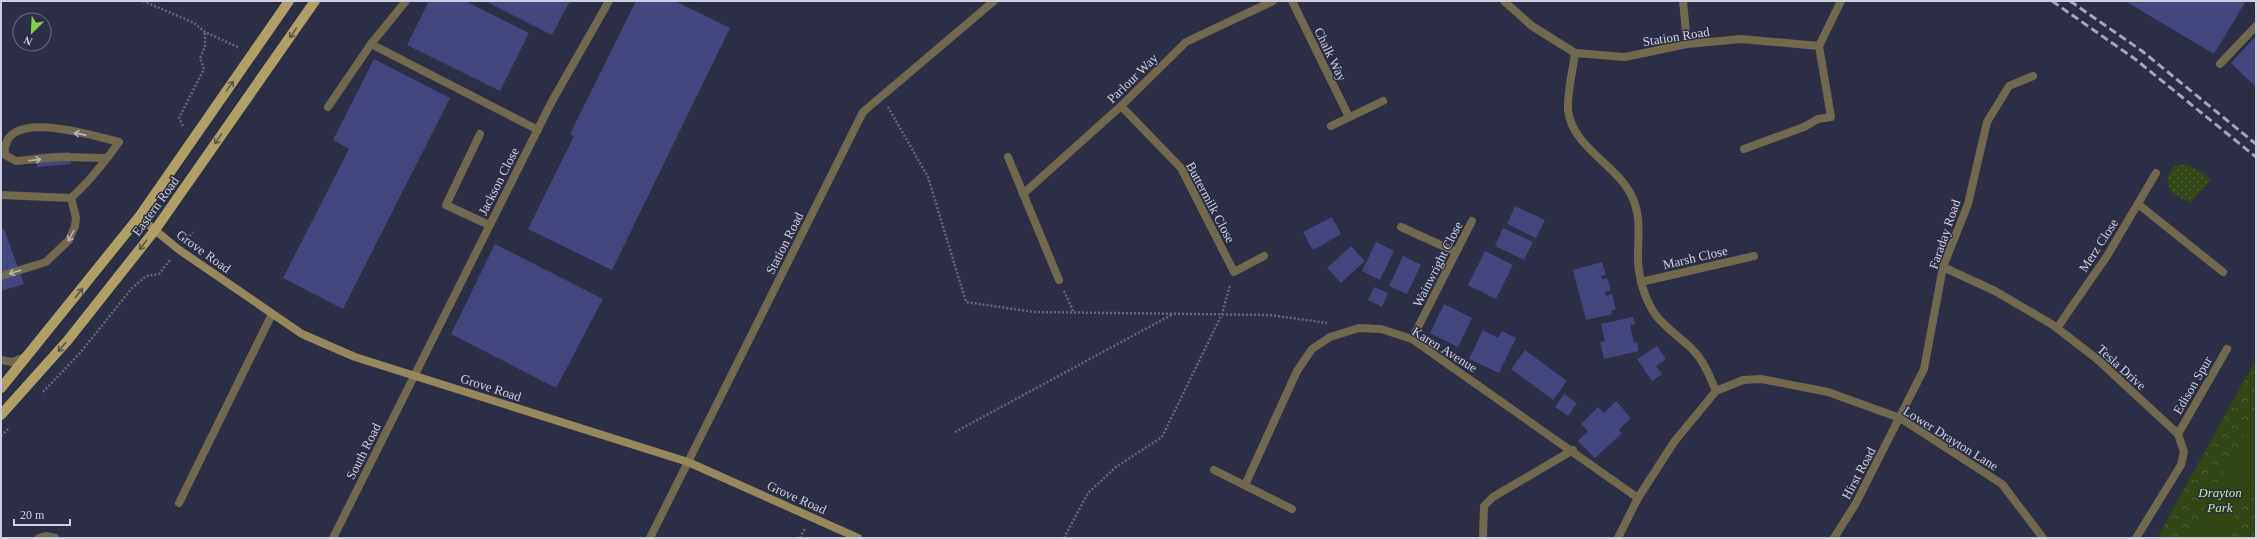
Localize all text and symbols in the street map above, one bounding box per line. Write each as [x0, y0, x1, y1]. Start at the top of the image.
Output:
north arrow [12, 12, 52, 52]
street label: Station Road [1642, 24, 1711, 49]
street label: Chalk Way [1311, 25, 1350, 84]
one-way arrow [289, 27, 297, 38]
text: N [22, 34, 34, 48]
street label: Parlour Way [1104, 50, 1161, 106]
one-way arrow [226, 81, 234, 92]
one-way arrow [74, 130, 87, 138]
one-way arrow [214, 134, 222, 145]
street label: Jackson Close [475, 145, 522, 218]
one-way arrow [28, 156, 41, 164]
street label: Buttermilk Close [1183, 159, 1238, 245]
street label: Eastern Road [129, 173, 182, 239]
street label: Faraday Road [1926, 197, 1964, 271]
street label: Station Road [762, 209, 807, 277]
street label: Merz Close [2076, 216, 2121, 275]
street label: Wainwright Close [1409, 219, 1466, 309]
street label: Grove Road [174, 227, 234, 276]
one-way arrow [66, 230, 74, 242]
one-way arrow [138, 240, 147, 251]
street label: Marsh Close [1661, 243, 1729, 272]
one-way arrow [8, 269, 21, 276]
one-way arrow [74, 287, 83, 298]
street label: Karen Avenue [1409, 324, 1480, 375]
one-way arrow [57, 342, 66, 352]
street label: Tesla Drive [2094, 342, 2149, 393]
street label: Edison Spur [2170, 353, 2215, 417]
street label: Grove Road [458, 371, 524, 405]
street label: Lower Drayton Lane [1901, 403, 2001, 474]
street label: South Road [343, 420, 384, 482]
street label: Hirst Road [1839, 444, 1879, 502]
street label: Grove Road [765, 478, 829, 517]
park label: Drayton Park [2197, 485, 2242, 515]
scale bar [14, 501, 70, 527]
text: 20 m [20, 508, 45, 522]

